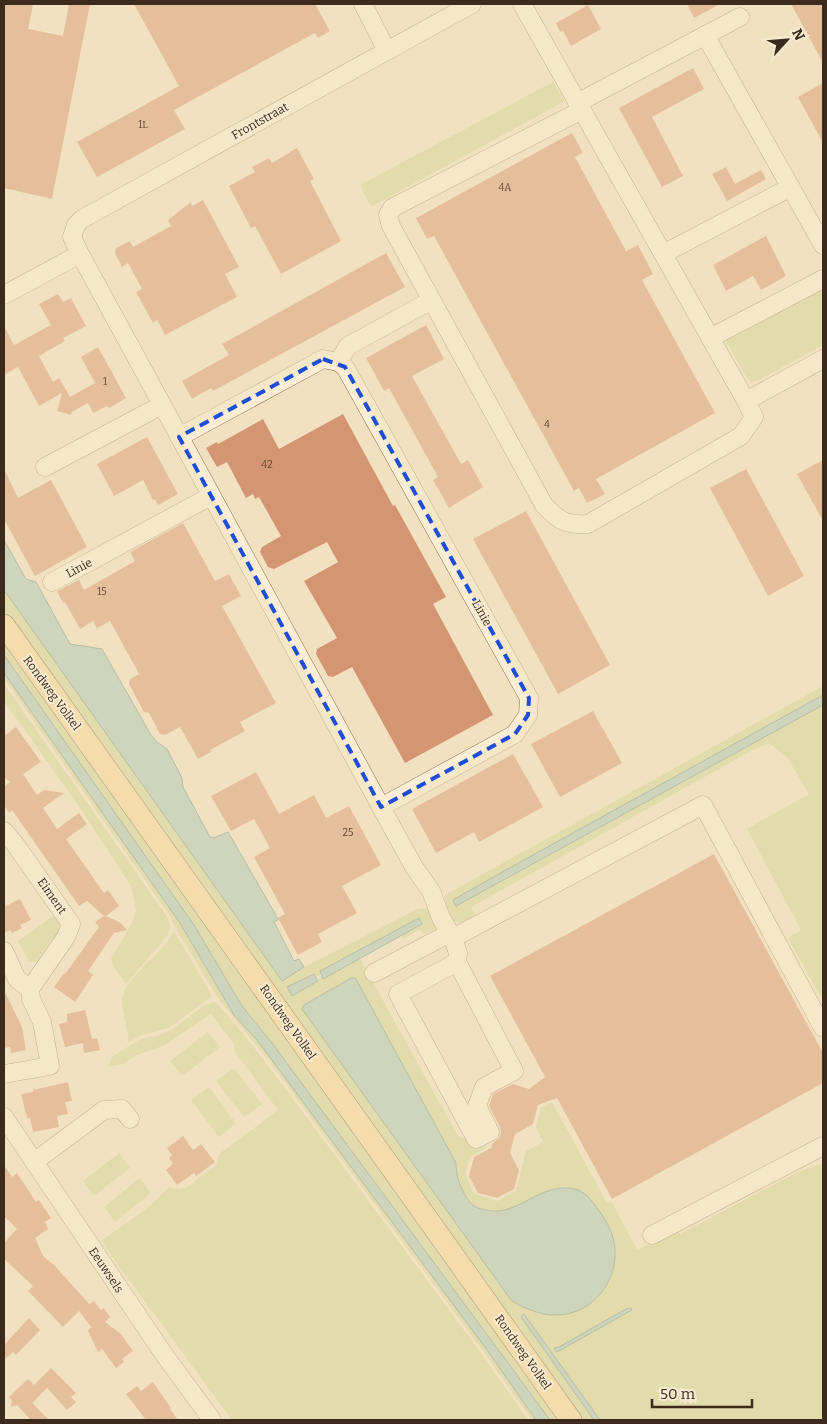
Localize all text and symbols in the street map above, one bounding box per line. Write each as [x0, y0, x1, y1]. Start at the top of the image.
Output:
north arrow [762, 15, 812, 65]
text: N [788, 26, 808, 43]
street label: Frontstraat [229, 99, 291, 142]
house number: 1L [138, 119, 148, 131]
house number: 4A [499, 182, 512, 194]
house number: 1 [103, 376, 107, 388]
house number: 4 [544, 419, 550, 431]
house number: 42 [261, 459, 273, 471]
street label: Linie [63, 555, 95, 581]
house number: 15 [97, 586, 107, 598]
street label: Linie [469, 597, 495, 629]
street label: Rondweg Volkel [20, 653, 84, 733]
house number: 25 [343, 827, 353, 839]
street label: Eiment [35, 875, 70, 917]
street label: Rondweg Volkel [257, 982, 319, 1063]
street label: Eeuwsels [86, 1245, 126, 1296]
street label: Rondweg Volkel [492, 1312, 554, 1393]
scale bar [652, 1376, 752, 1408]
text: 50 m [660, 1385, 696, 1403]

